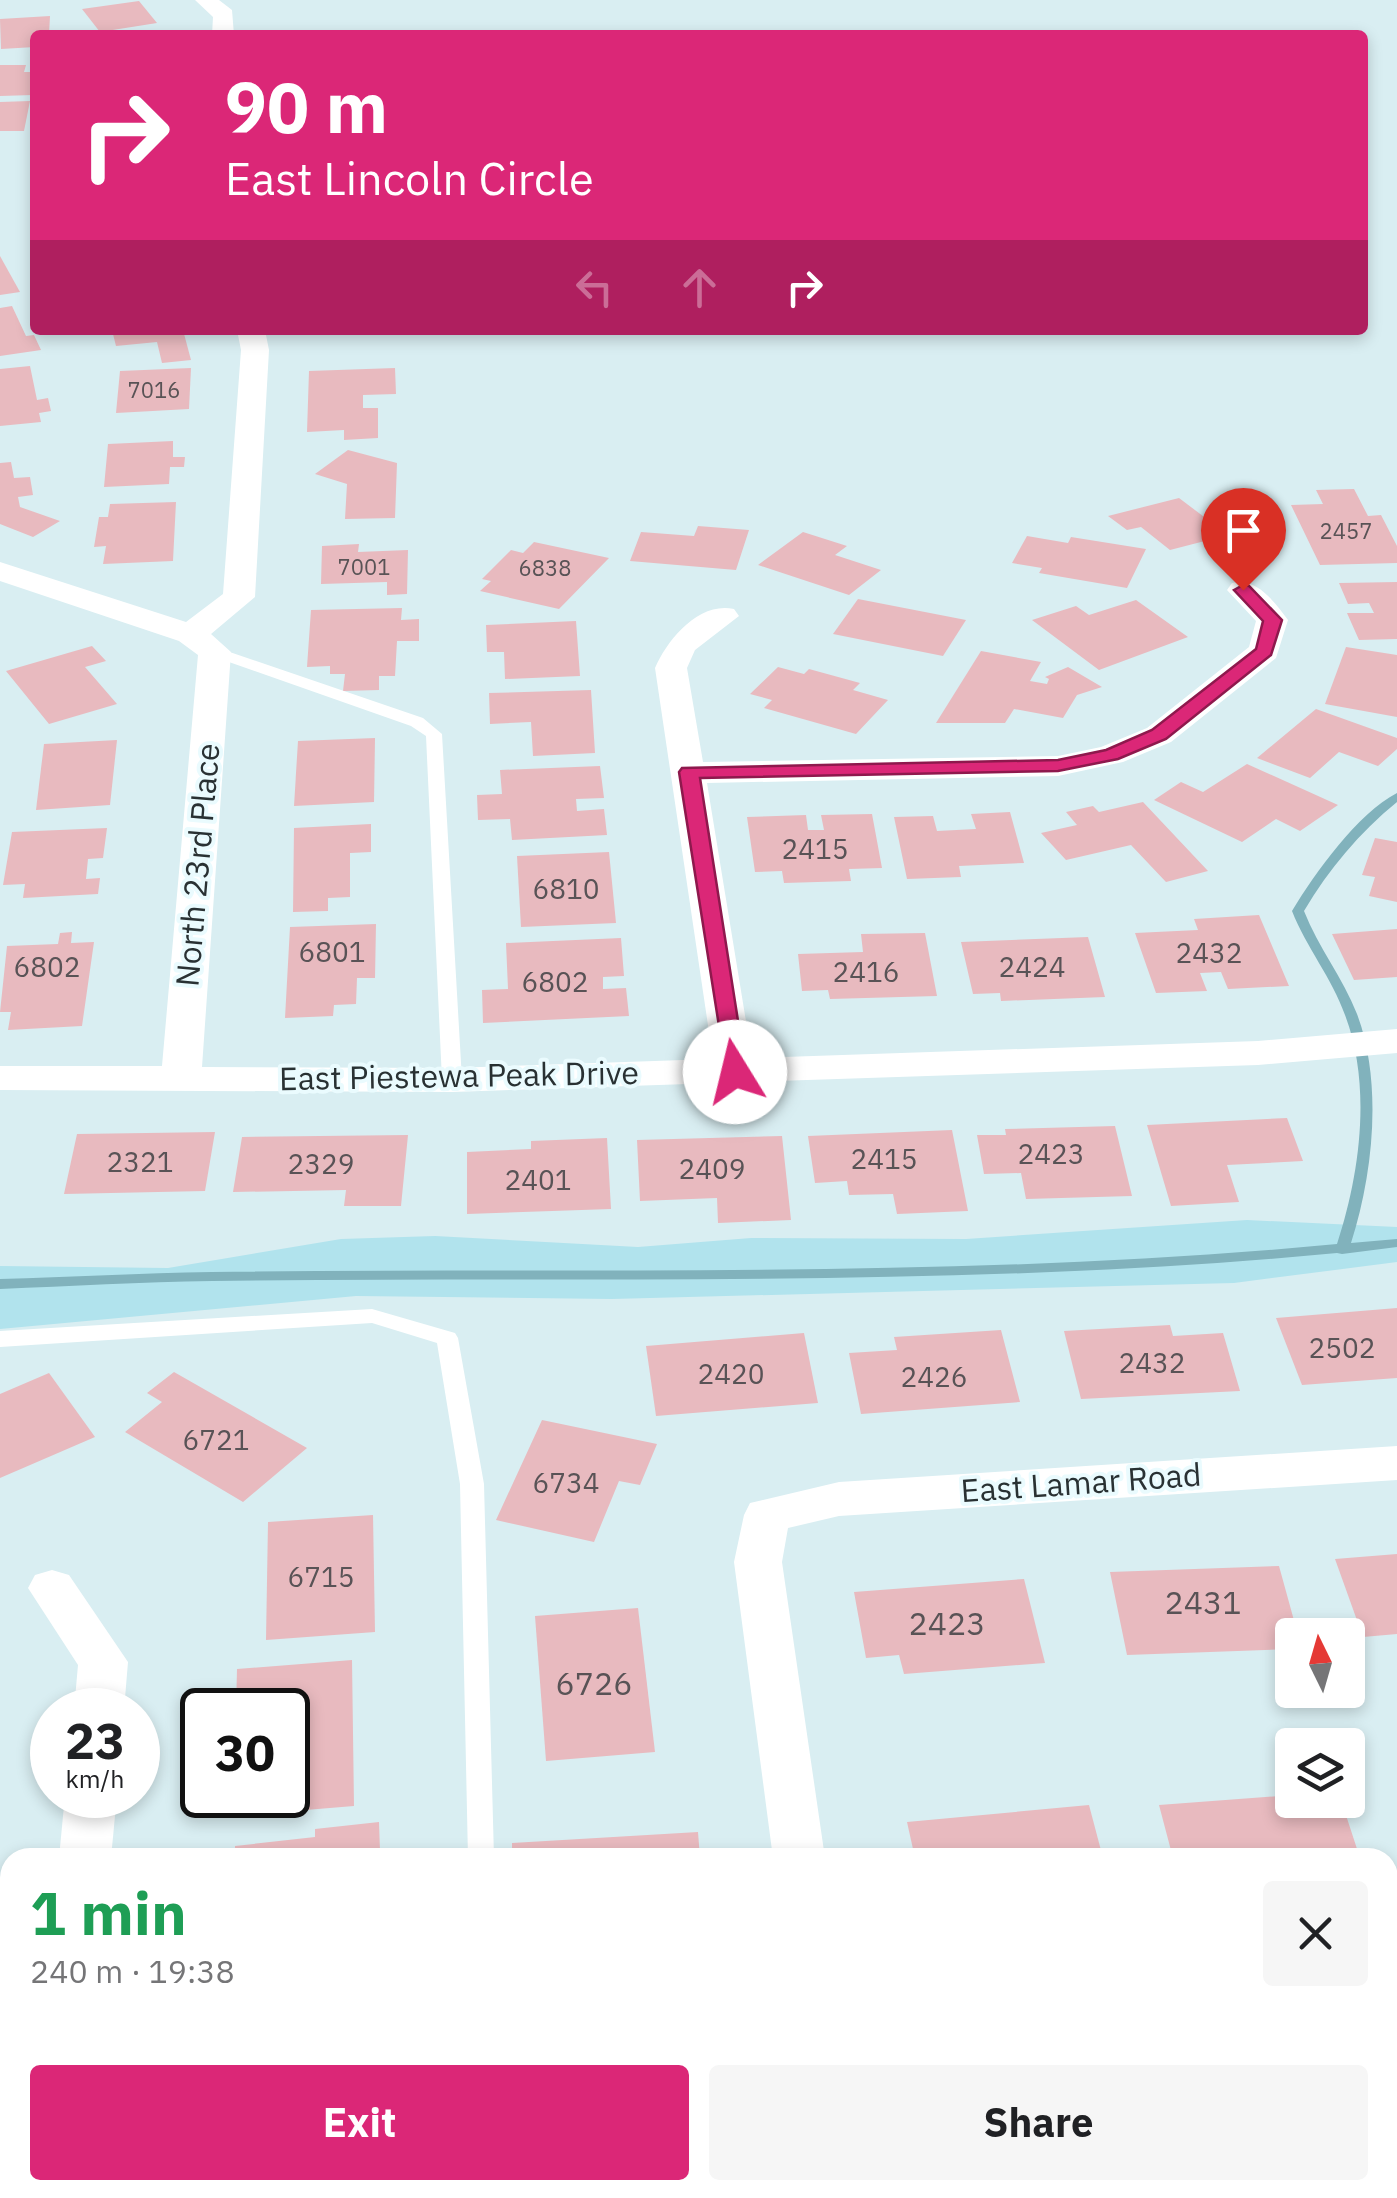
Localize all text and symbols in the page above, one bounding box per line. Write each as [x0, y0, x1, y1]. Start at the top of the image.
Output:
text: 90 m [225, 61, 388, 152]
icon: right [60, 70, 190, 200]
text: East Lincoln Circle [225, 149, 594, 207]
icon: left [567, 260, 622, 315]
icon: ahead [672, 260, 727, 315]
icon: right [777, 260, 832, 315]
house number: 7016 [128, 375, 180, 404]
pin [1201, 488, 1286, 591]
icon: arrive [1216, 503, 1271, 558]
house number: 2457 [1320, 516, 1372, 545]
house number: 7001 [338, 552, 390, 581]
house number: 6838 [519, 553, 571, 582]
street label: North 23rd Place [165, 741, 229, 988]
house number: 2415 [781, 830, 849, 867]
house number: 6810 [532, 870, 600, 907]
house number: 6801 [298, 933, 366, 970]
house number: 2432 [1175, 934, 1243, 971]
house number: 6802 [13, 948, 81, 985]
house number: 2424 [998, 948, 1066, 985]
house number: 2416 [832, 953, 900, 990]
house number: 6802 [521, 963, 589, 1000]
position arrow [683, 1020, 787, 1124]
street label: East Piestewa Peak Drive [279, 1051, 639, 1099]
house number: 2423 [1017, 1135, 1085, 1172]
house number: 2415 [850, 1140, 918, 1177]
house number: 2321 [106, 1143, 174, 1180]
house number: 2329 [287, 1145, 355, 1182]
house number: 2409 [678, 1150, 746, 1187]
house number: 2401 [504, 1161, 572, 1198]
house number: 2502 [1308, 1329, 1376, 1366]
house number: 2432 [1118, 1344, 1186, 1381]
house number: 2420 [697, 1355, 765, 1392]
house number: 2426 [900, 1358, 968, 1395]
house number: 6721 [182, 1421, 250, 1458]
street label: East Lamar Road [959, 1453, 1203, 1511]
house number: 6734 [532, 1464, 600, 1501]
house number: 6715 [287, 1558, 355, 1595]
house number: 2431 [1165, 1581, 1241, 1623]
house number: 2423 [909, 1602, 985, 1644]
north arrow [1275, 1618, 1365, 1708]
map controls [1275, 1618, 1365, 1818]
house number: 6726 [556, 1662, 632, 1704]
speed limit sign: 30 [180, 1688, 310, 1818]
text: 23 [65, 1708, 125, 1773]
button: layers [1275, 1728, 1365, 1818]
text: km/h [66, 1762, 124, 1795]
text: 1 min [30, 1873, 187, 1952]
button: close [1263, 1881, 1368, 1986]
text: 240 m · 19:38 [30, 1950, 235, 1992]
button: Exit [30, 2065, 689, 2180]
button: Share [709, 2065, 1368, 2180]

